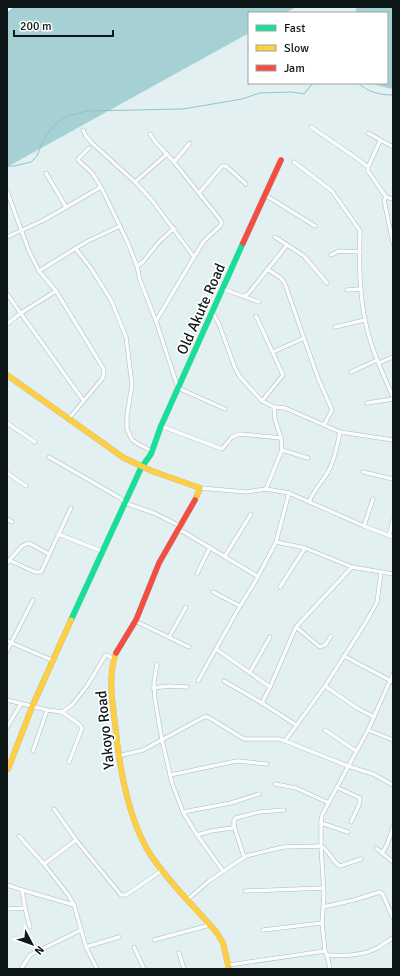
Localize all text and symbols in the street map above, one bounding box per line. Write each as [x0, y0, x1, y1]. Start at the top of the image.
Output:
scale bar [14, 12, 113, 38]
legend [248, 12, 388, 84]
text: 200 m [20, 19, 52, 34]
text: Fast [284, 21, 305, 36]
text: Slow [284, 41, 309, 56]
text: Jam [284, 61, 305, 76]
street label: Old Akute Road [173, 260, 229, 357]
street label: Yakoyo Road [92, 690, 118, 770]
north arrow [12, 924, 52, 964]
text: N [32, 943, 47, 957]

